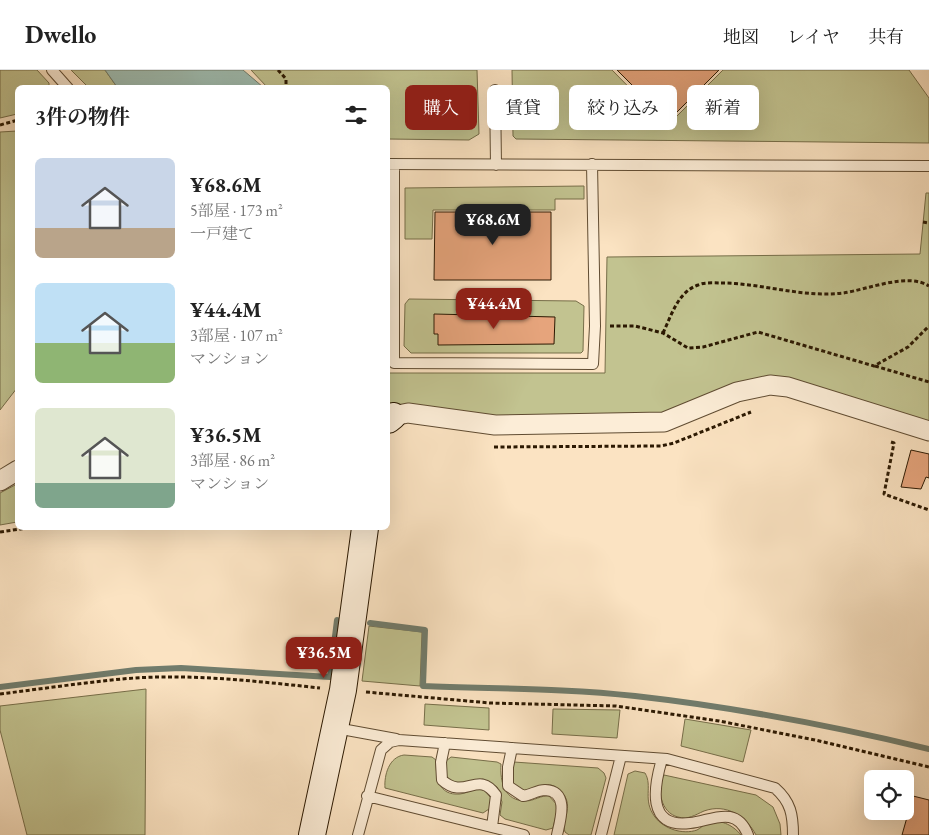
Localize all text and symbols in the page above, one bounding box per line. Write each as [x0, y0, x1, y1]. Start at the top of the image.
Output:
text: Dwello [25, 19, 96, 50]
text: 地図 [723, 25, 759, 48]
text: レイヤ [787, 25, 840, 48]
text: 共有 [868, 25, 904, 48]
chip: 購入 [405, 85, 477, 130]
chip: 賃貸 [487, 85, 559, 130]
chip: 絞り込み [569, 85, 677, 130]
chip: 新着 [687, 85, 759, 130]
icon: filters [342, 101, 370, 129]
text: 3件の物件 [35, 103, 130, 130]
text: ¥68.6M [190, 171, 261, 198]
icon: home [75, 178, 135, 238]
text: 5部屋 · 173 m² [190, 200, 283, 221]
pin: ¥68.6M [452, 204, 534, 246]
text: ¥68.6M [466, 209, 520, 230]
text: 一戸建て [190, 223, 254, 244]
pin: ¥44.4M [453, 288, 535, 330]
text: ¥44.4M [467, 293, 521, 314]
text: ¥44.4M [190, 296, 261, 323]
icon: home [75, 303, 135, 363]
text: 3部屋 · 107 m² [190, 325, 283, 346]
text: マンション [190, 348, 269, 369]
text: ¥36.5M [190, 421, 261, 448]
icon: home [75, 428, 135, 488]
text: 3部屋 · 86 m² [190, 450, 275, 471]
text: マンション [190, 473, 269, 494]
pin: ¥36.5M [283, 636, 365, 679]
text: ¥36.5M [297, 642, 351, 663]
map controls [864, 770, 914, 820]
button: locate [864, 770, 914, 820]

